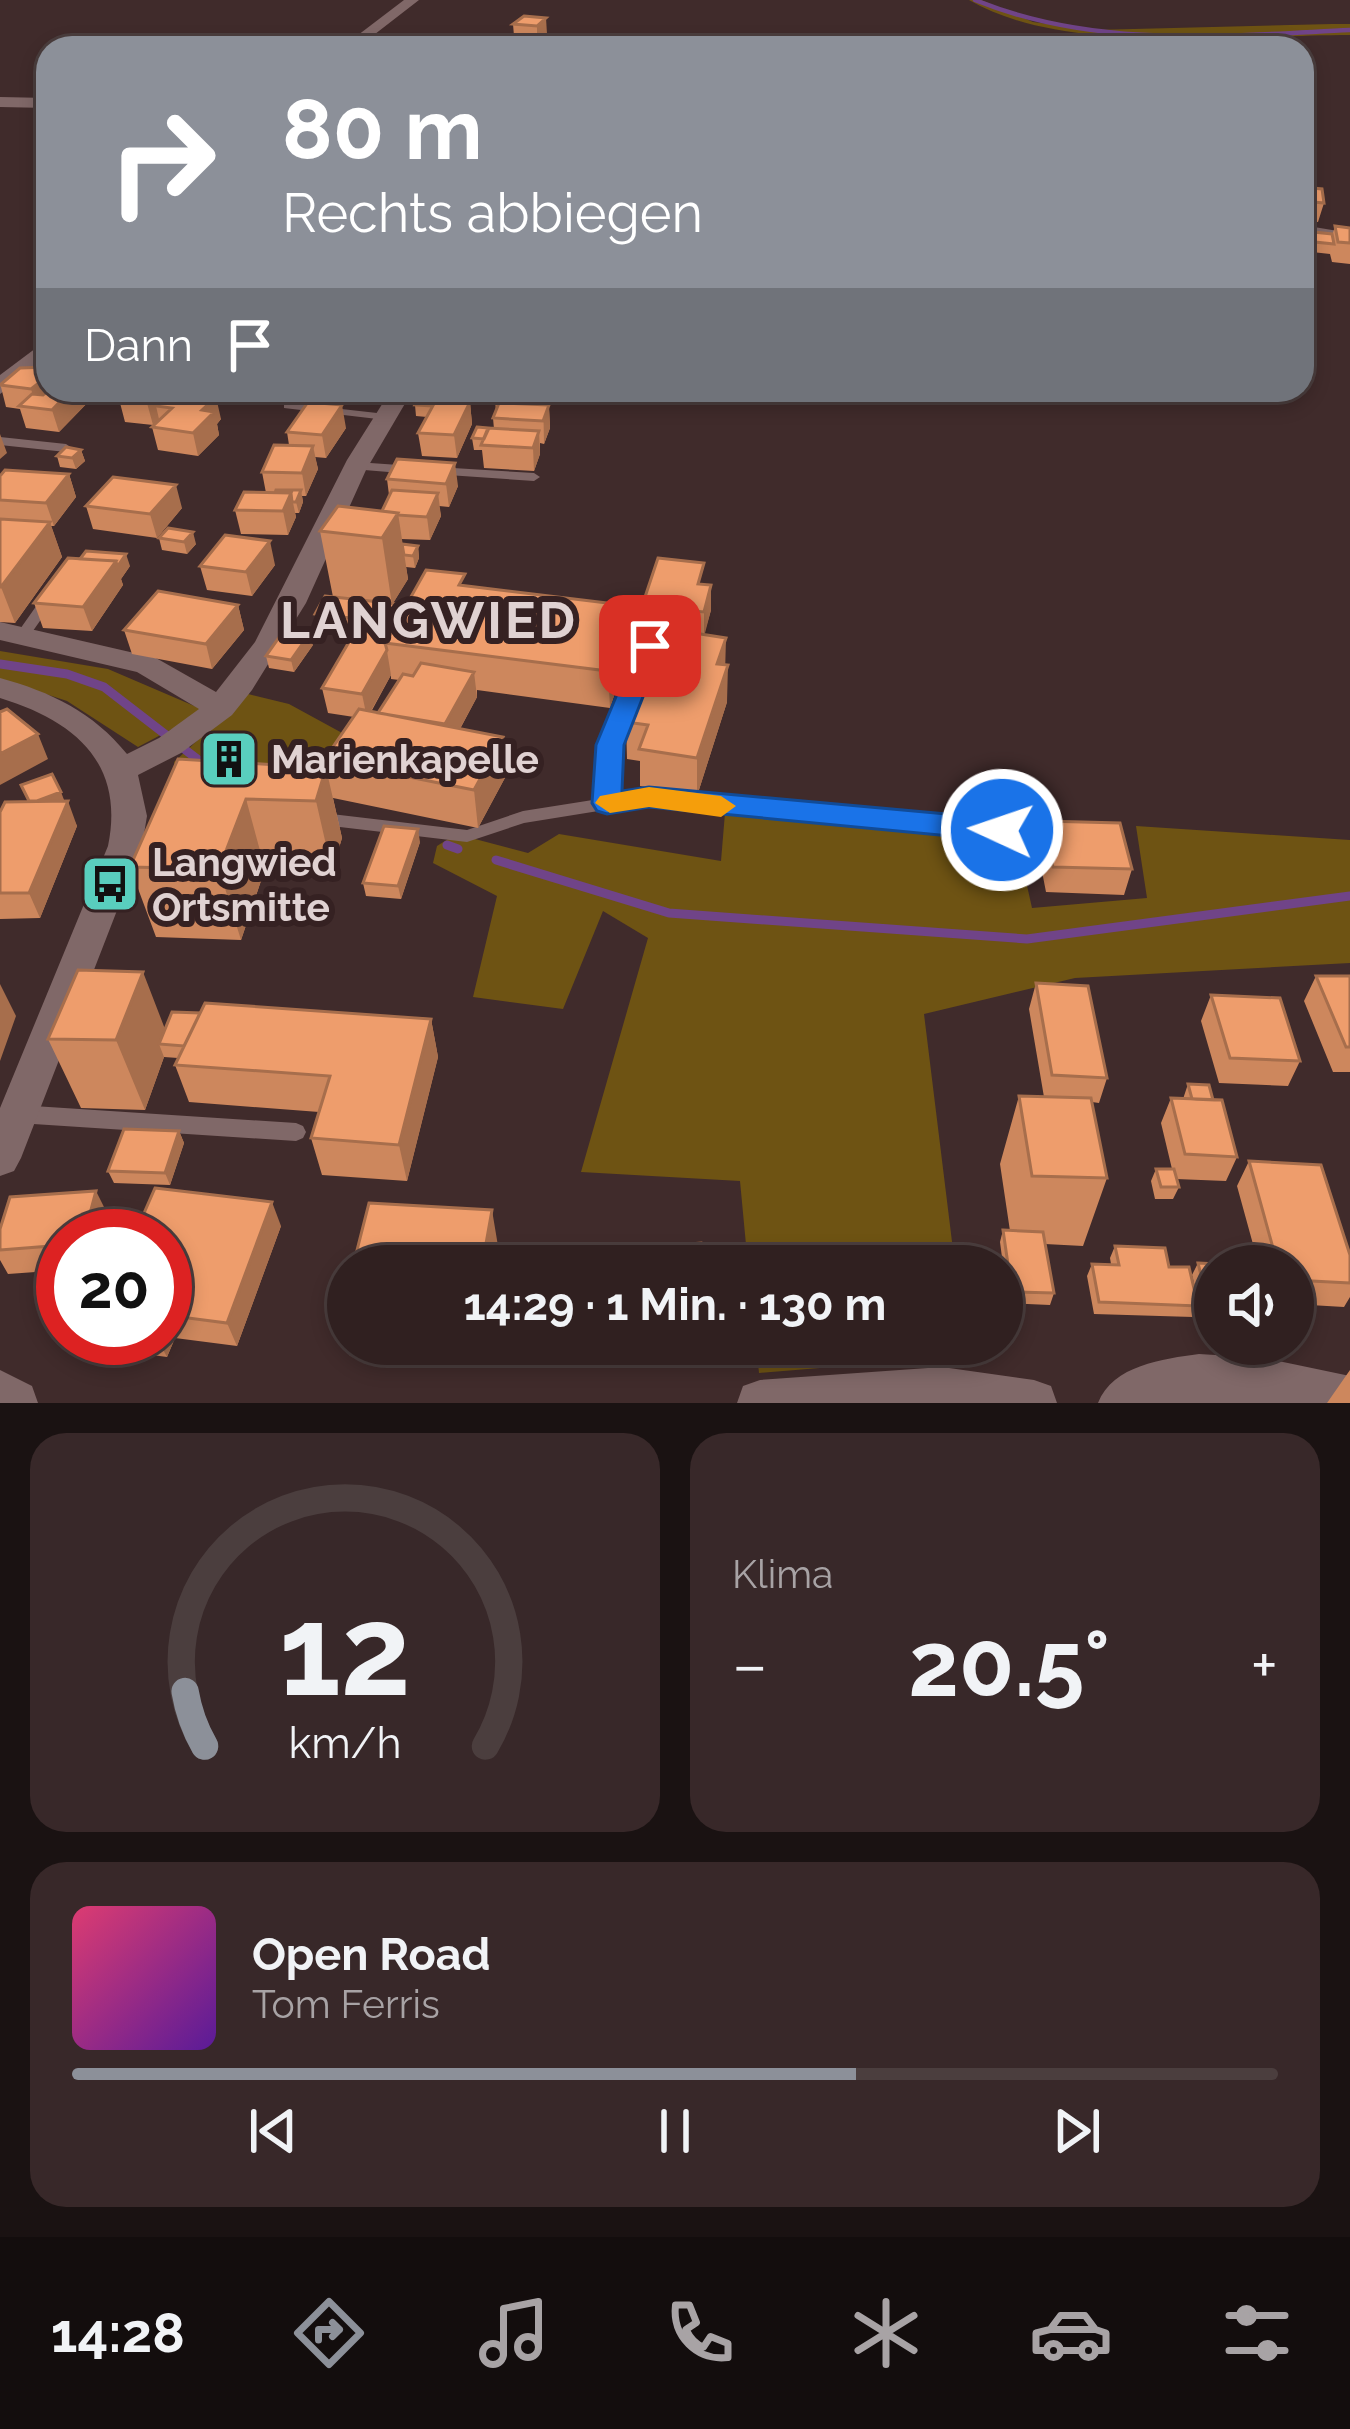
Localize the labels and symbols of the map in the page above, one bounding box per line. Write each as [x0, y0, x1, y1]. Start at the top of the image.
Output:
district label: LANGWIED [280, 590, 578, 650]
pin [599, 595, 701, 697]
building icon: Marienkapelle [198, 728, 260, 790]
place label: Marienkapelle [271, 736, 539, 782]
position arrow [939, 767, 1065, 893]
place label: Langwied Ortsmitte [152, 839, 337, 930]
bus stop icon: Langwied Ortsmitte [79, 853, 141, 915]
speed limit sign: 20 [36, 1209, 192, 1365]

